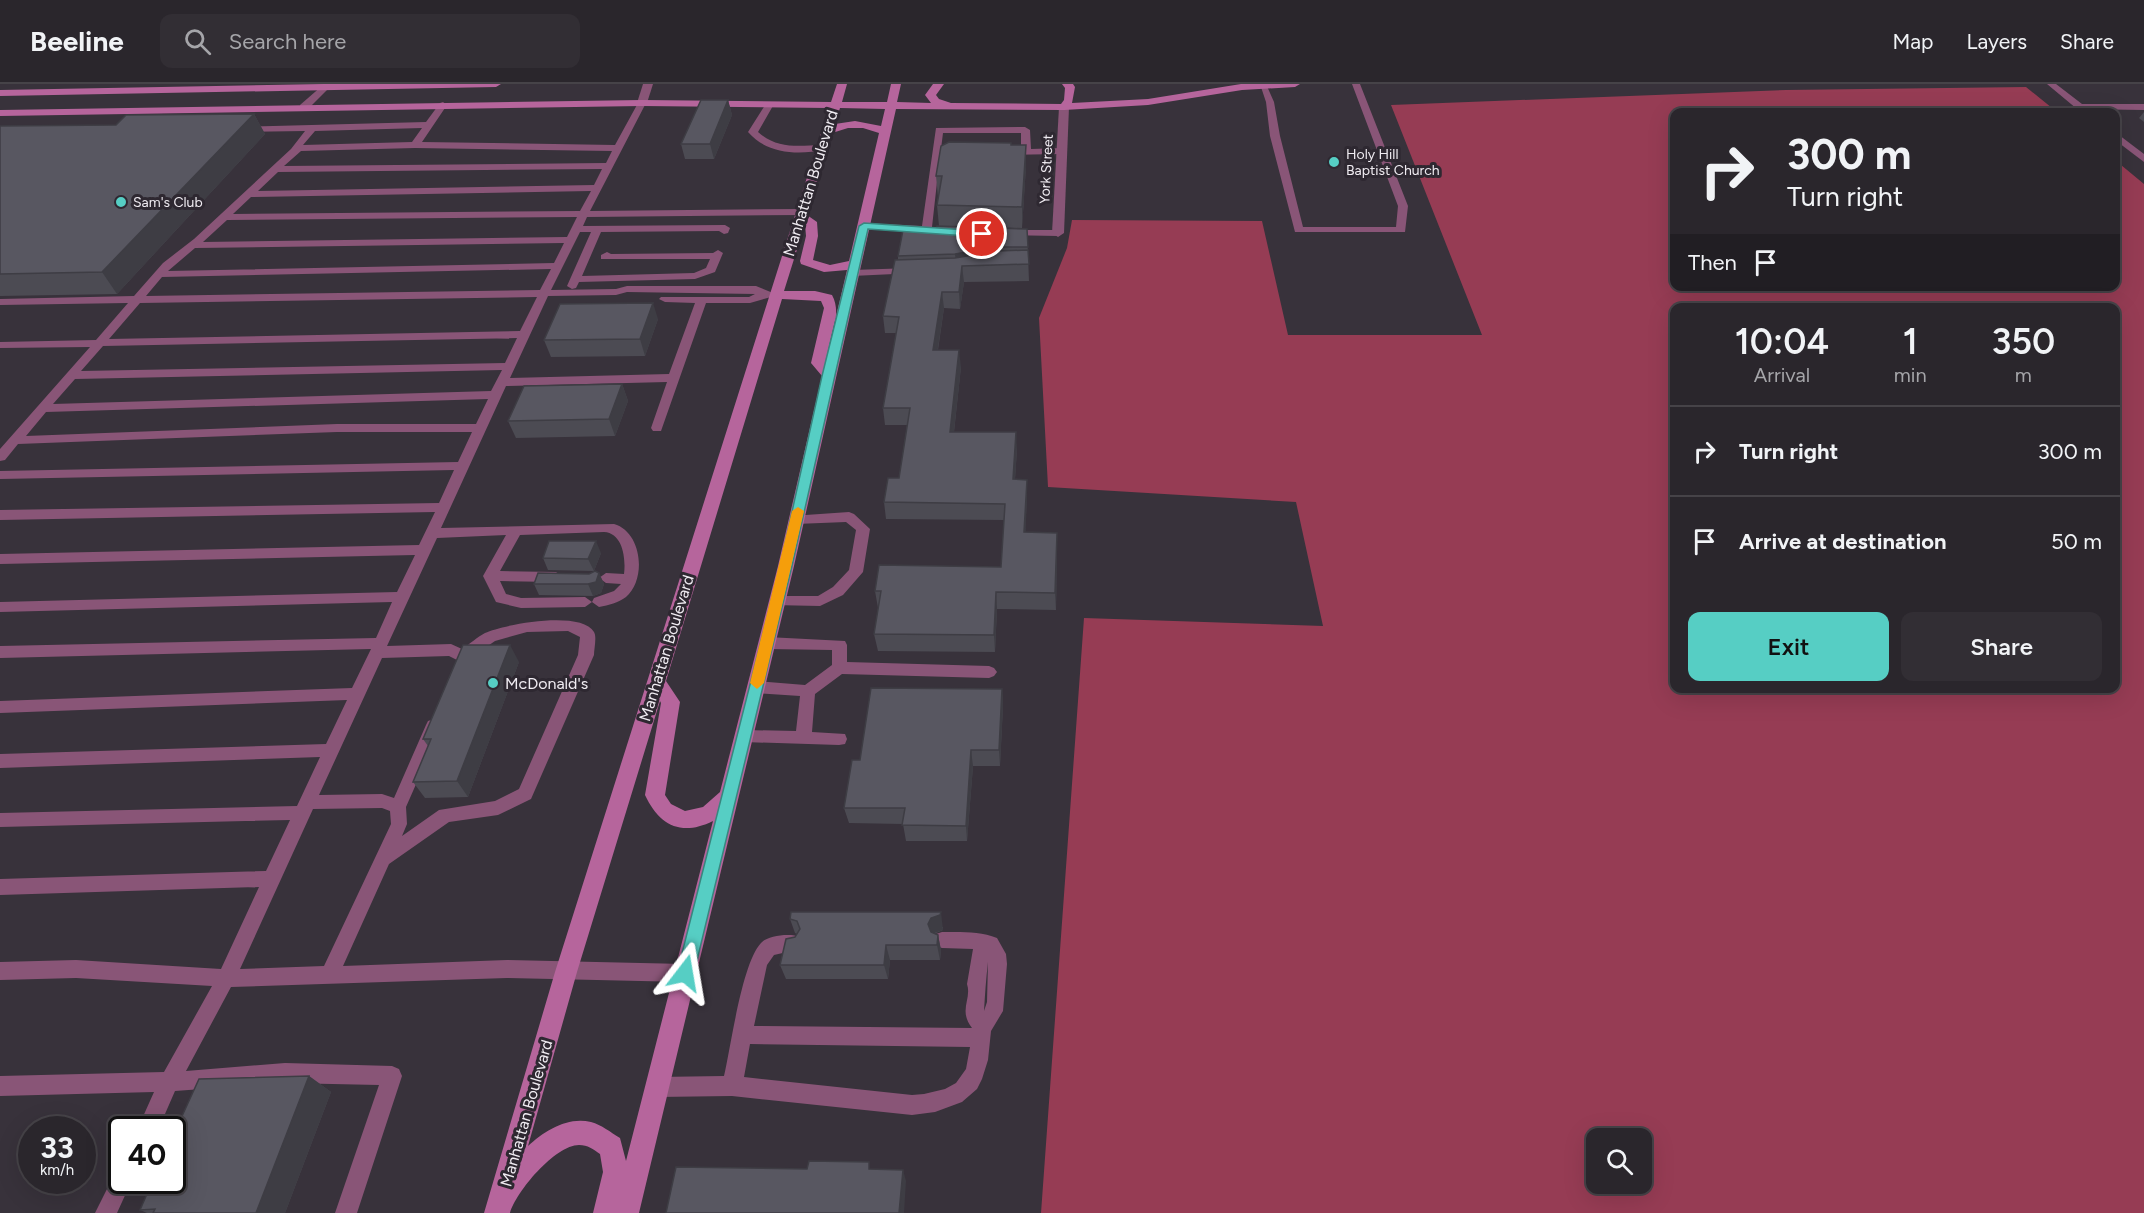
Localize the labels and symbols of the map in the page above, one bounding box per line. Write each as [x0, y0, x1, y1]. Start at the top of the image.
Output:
street label: Manhattan Boulevard [779, 108, 842, 259]
street label: York Street [1036, 134, 1057, 204]
place label: Holy Hill Baptist Church [1346, 146, 1440, 179]
marker: Holy Hill Baptist Church [1327, 155, 1341, 169]
place label: Sam's Club [133, 194, 203, 211]
marker: Sam's Club [114, 195, 128, 209]
pin [956, 208, 1007, 259]
street label: Manhattan Boulevard [635, 573, 698, 724]
place label: McDonald's [505, 674, 588, 693]
marker: McDonald's [486, 676, 500, 690]
position arrow [653, 941, 717, 1005]
street label: Manhattan Boulevard [496, 1038, 557, 1189]
speed limit sign: 40 [108, 1116, 186, 1194]

